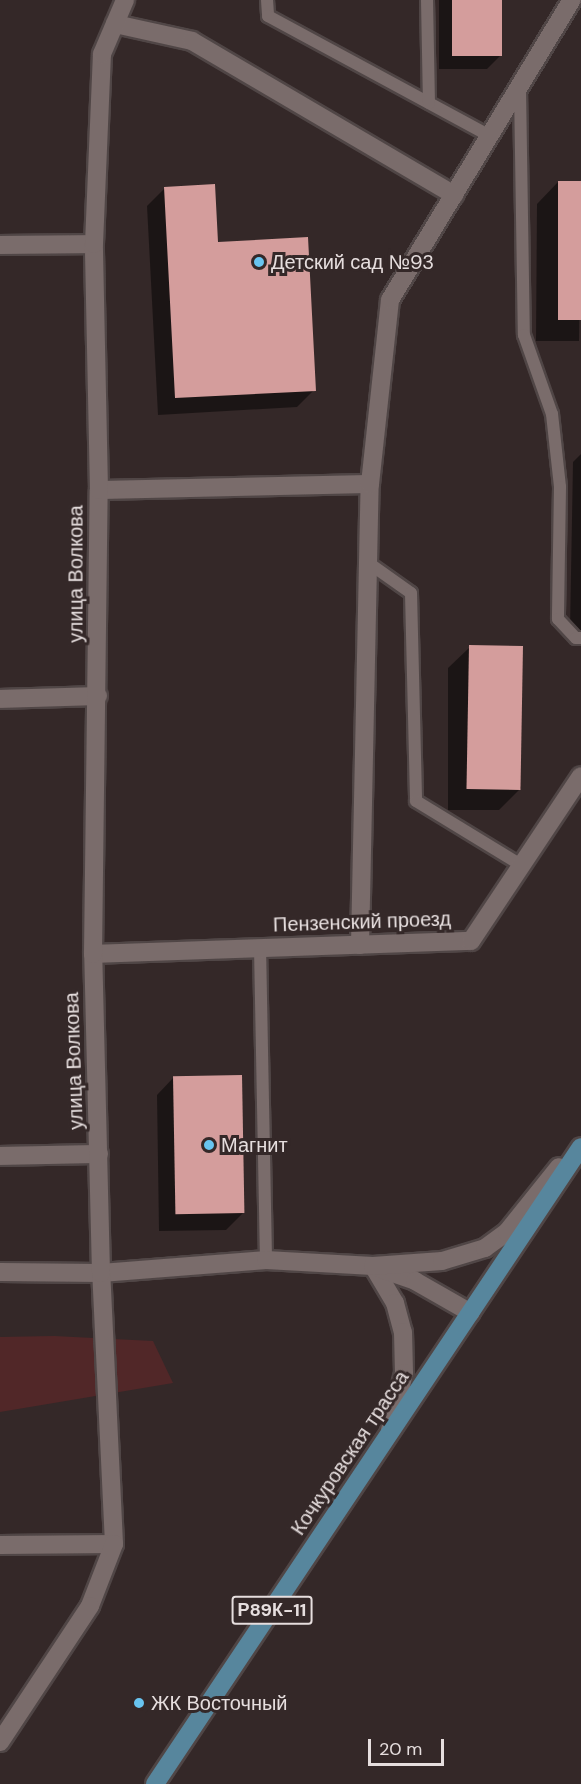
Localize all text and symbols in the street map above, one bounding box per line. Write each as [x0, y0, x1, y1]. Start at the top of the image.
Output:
place label: Детский сад №93 [271, 250, 434, 274]
marker: Детский сад №93 [252, 255, 266, 269]
street label: улица Волкова [64, 505, 88, 643]
street label: Пензенский проезд [273, 907, 451, 937]
street label: улица Волкова [60, 992, 88, 1130]
place label: Магнит [221, 1133, 288, 1157]
marker: Магнит [202, 1138, 216, 1152]
street label: Кочкуровская трасса [286, 1366, 414, 1540]
road number: Р89К-11 [232, 1595, 312, 1625]
place label: ЖК Восточный [151, 1691, 288, 1715]
marker: ЖК Восточный [132, 1696, 146, 1710]
scale bar [371, 1727, 448, 1765]
text: 20 m [379, 1737, 422, 1761]

